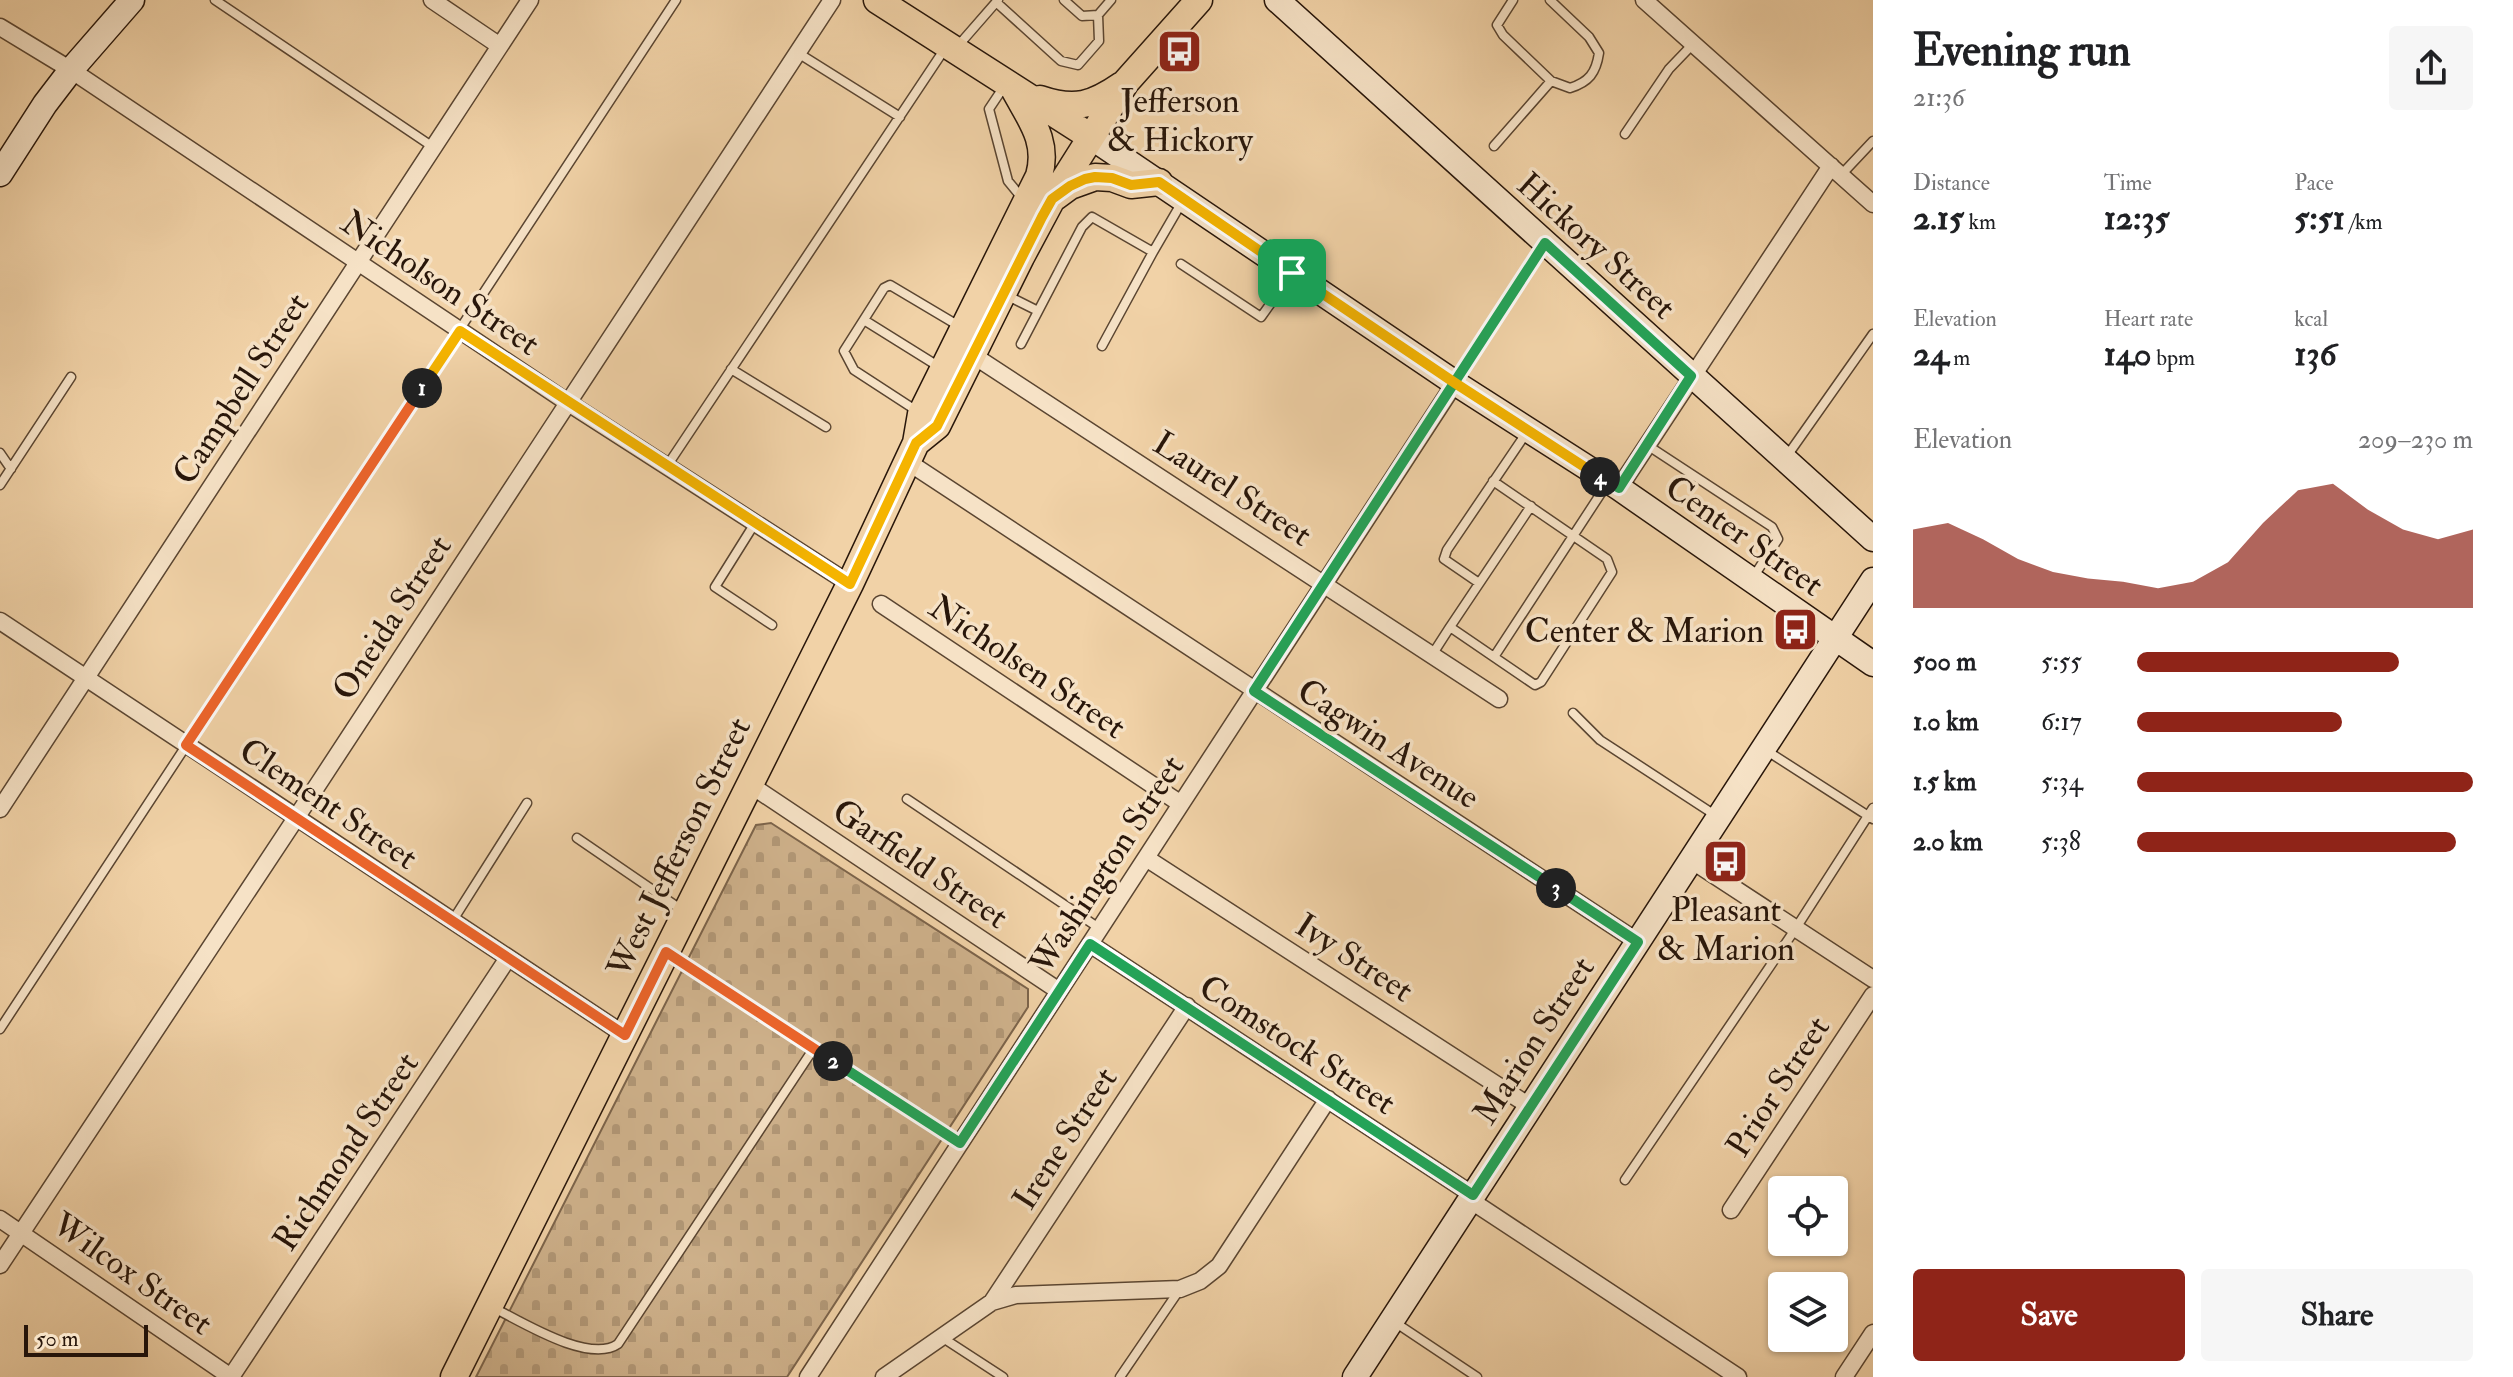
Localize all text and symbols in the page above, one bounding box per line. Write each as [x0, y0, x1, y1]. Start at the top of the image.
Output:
text: Evening run [1913, 24, 2131, 79]
button: share [2389, 26, 2473, 110]
bus stop icon: Jefferson & Hickory [1156, 28, 1204, 76]
place label: Jefferson & Hickory [1107, 80, 1254, 162]
text: 21:36 [1913, 82, 1965, 114]
street label: Hickory Street [1508, 163, 1684, 329]
text: Distance [1913, 169, 1990, 197]
text: Time [2104, 169, 2152, 197]
text: Pace [2294, 169, 2334, 197]
text: 2.15 [1913, 197, 1964, 240]
text: 12:35 [2104, 197, 2169, 240]
text: 5:51 [2294, 197, 2345, 240]
street label: Nicholson Street [333, 201, 548, 365]
text: km [1964, 208, 1996, 236]
text: /km [2345, 208, 2383, 236]
pin [1258, 239, 1326, 307]
icon: arrive [1270, 251, 1314, 295]
street label: Campbell Street [163, 285, 319, 493]
text: Elevation [1913, 305, 1997, 333]
text: Heart rate [2104, 305, 2193, 333]
text: kcal [2294, 305, 2328, 333]
text: 24 [1913, 333, 1949, 376]
text: 140 [2104, 333, 2152, 376]
text: 136 [2294, 333, 2337, 376]
text: m [1949, 344, 1970, 372]
text: bpm [2152, 344, 2195, 372]
pin: 1 [402, 368, 442, 408]
text: 1 [418, 374, 426, 402]
street label: Laurel Street [1145, 422, 1320, 557]
text: Elevation [1913, 424, 2012, 456]
text: 209–230 m [2358, 424, 2473, 456]
pin: 4 [1580, 457, 1620, 497]
text: 4 [1594, 463, 1606, 491]
street label: Center Street [1657, 466, 1832, 606]
street label: Oneida Street [323, 527, 462, 708]
street label: Nicholsen Street [921, 586, 1134, 749]
bus stop icon: Center & Marion [1771, 606, 1819, 654]
place label: Center & Marion [1525, 610, 1764, 653]
text: 500 m [1913, 646, 1977, 678]
text: 5:55 [2041, 646, 2082, 678]
street label: Cagwin Avenue [1289, 669, 1487, 819]
text: 1.0 km [1913, 706, 1979, 738]
text: 6:17 [2041, 706, 2082, 738]
street label: West Jefferson Street [597, 711, 761, 986]
street label: Clement Street [231, 729, 425, 880]
street label: Washington Street [1020, 747, 1194, 983]
text: 1.5 km [1913, 766, 1976, 798]
text: 5:34 [2041, 766, 2083, 798]
street label: Garfield Street [824, 790, 1016, 939]
text: 2.0 km [1913, 826, 1983, 858]
text: 5:38 [2041, 826, 2081, 858]
bus stop icon: Pleasant & Marion [1702, 837, 1750, 885]
pin: 3 [1536, 868, 1576, 908]
text: 3 [1552, 874, 1560, 902]
place label: Pleasant & Marion [1657, 889, 1795, 971]
street label: Ivy Street [1287, 904, 1421, 1012]
street label: Marion Street [1464, 949, 1604, 1133]
street label: Comstock Street [1191, 966, 1404, 1125]
street label: Prior Street [1717, 1008, 1840, 1165]
pin: 2 [813, 1041, 853, 1081]
street label: Richmond Street [264, 1044, 429, 1259]
text: 2 [827, 1047, 839, 1075]
street label: Irene Street [1003, 1059, 1127, 1218]
map controls [1768, 1176, 1848, 1352]
button: locate [1768, 1176, 1848, 1256]
street label: Wilcox Street [43, 1203, 221, 1345]
button: Save [1913, 1269, 2185, 1361]
button: Share [2201, 1269, 2473, 1361]
button: layers [1768, 1272, 1848, 1352]
scale bar [24, 1321, 148, 1357]
text: 50 m [36, 1325, 78, 1353]

